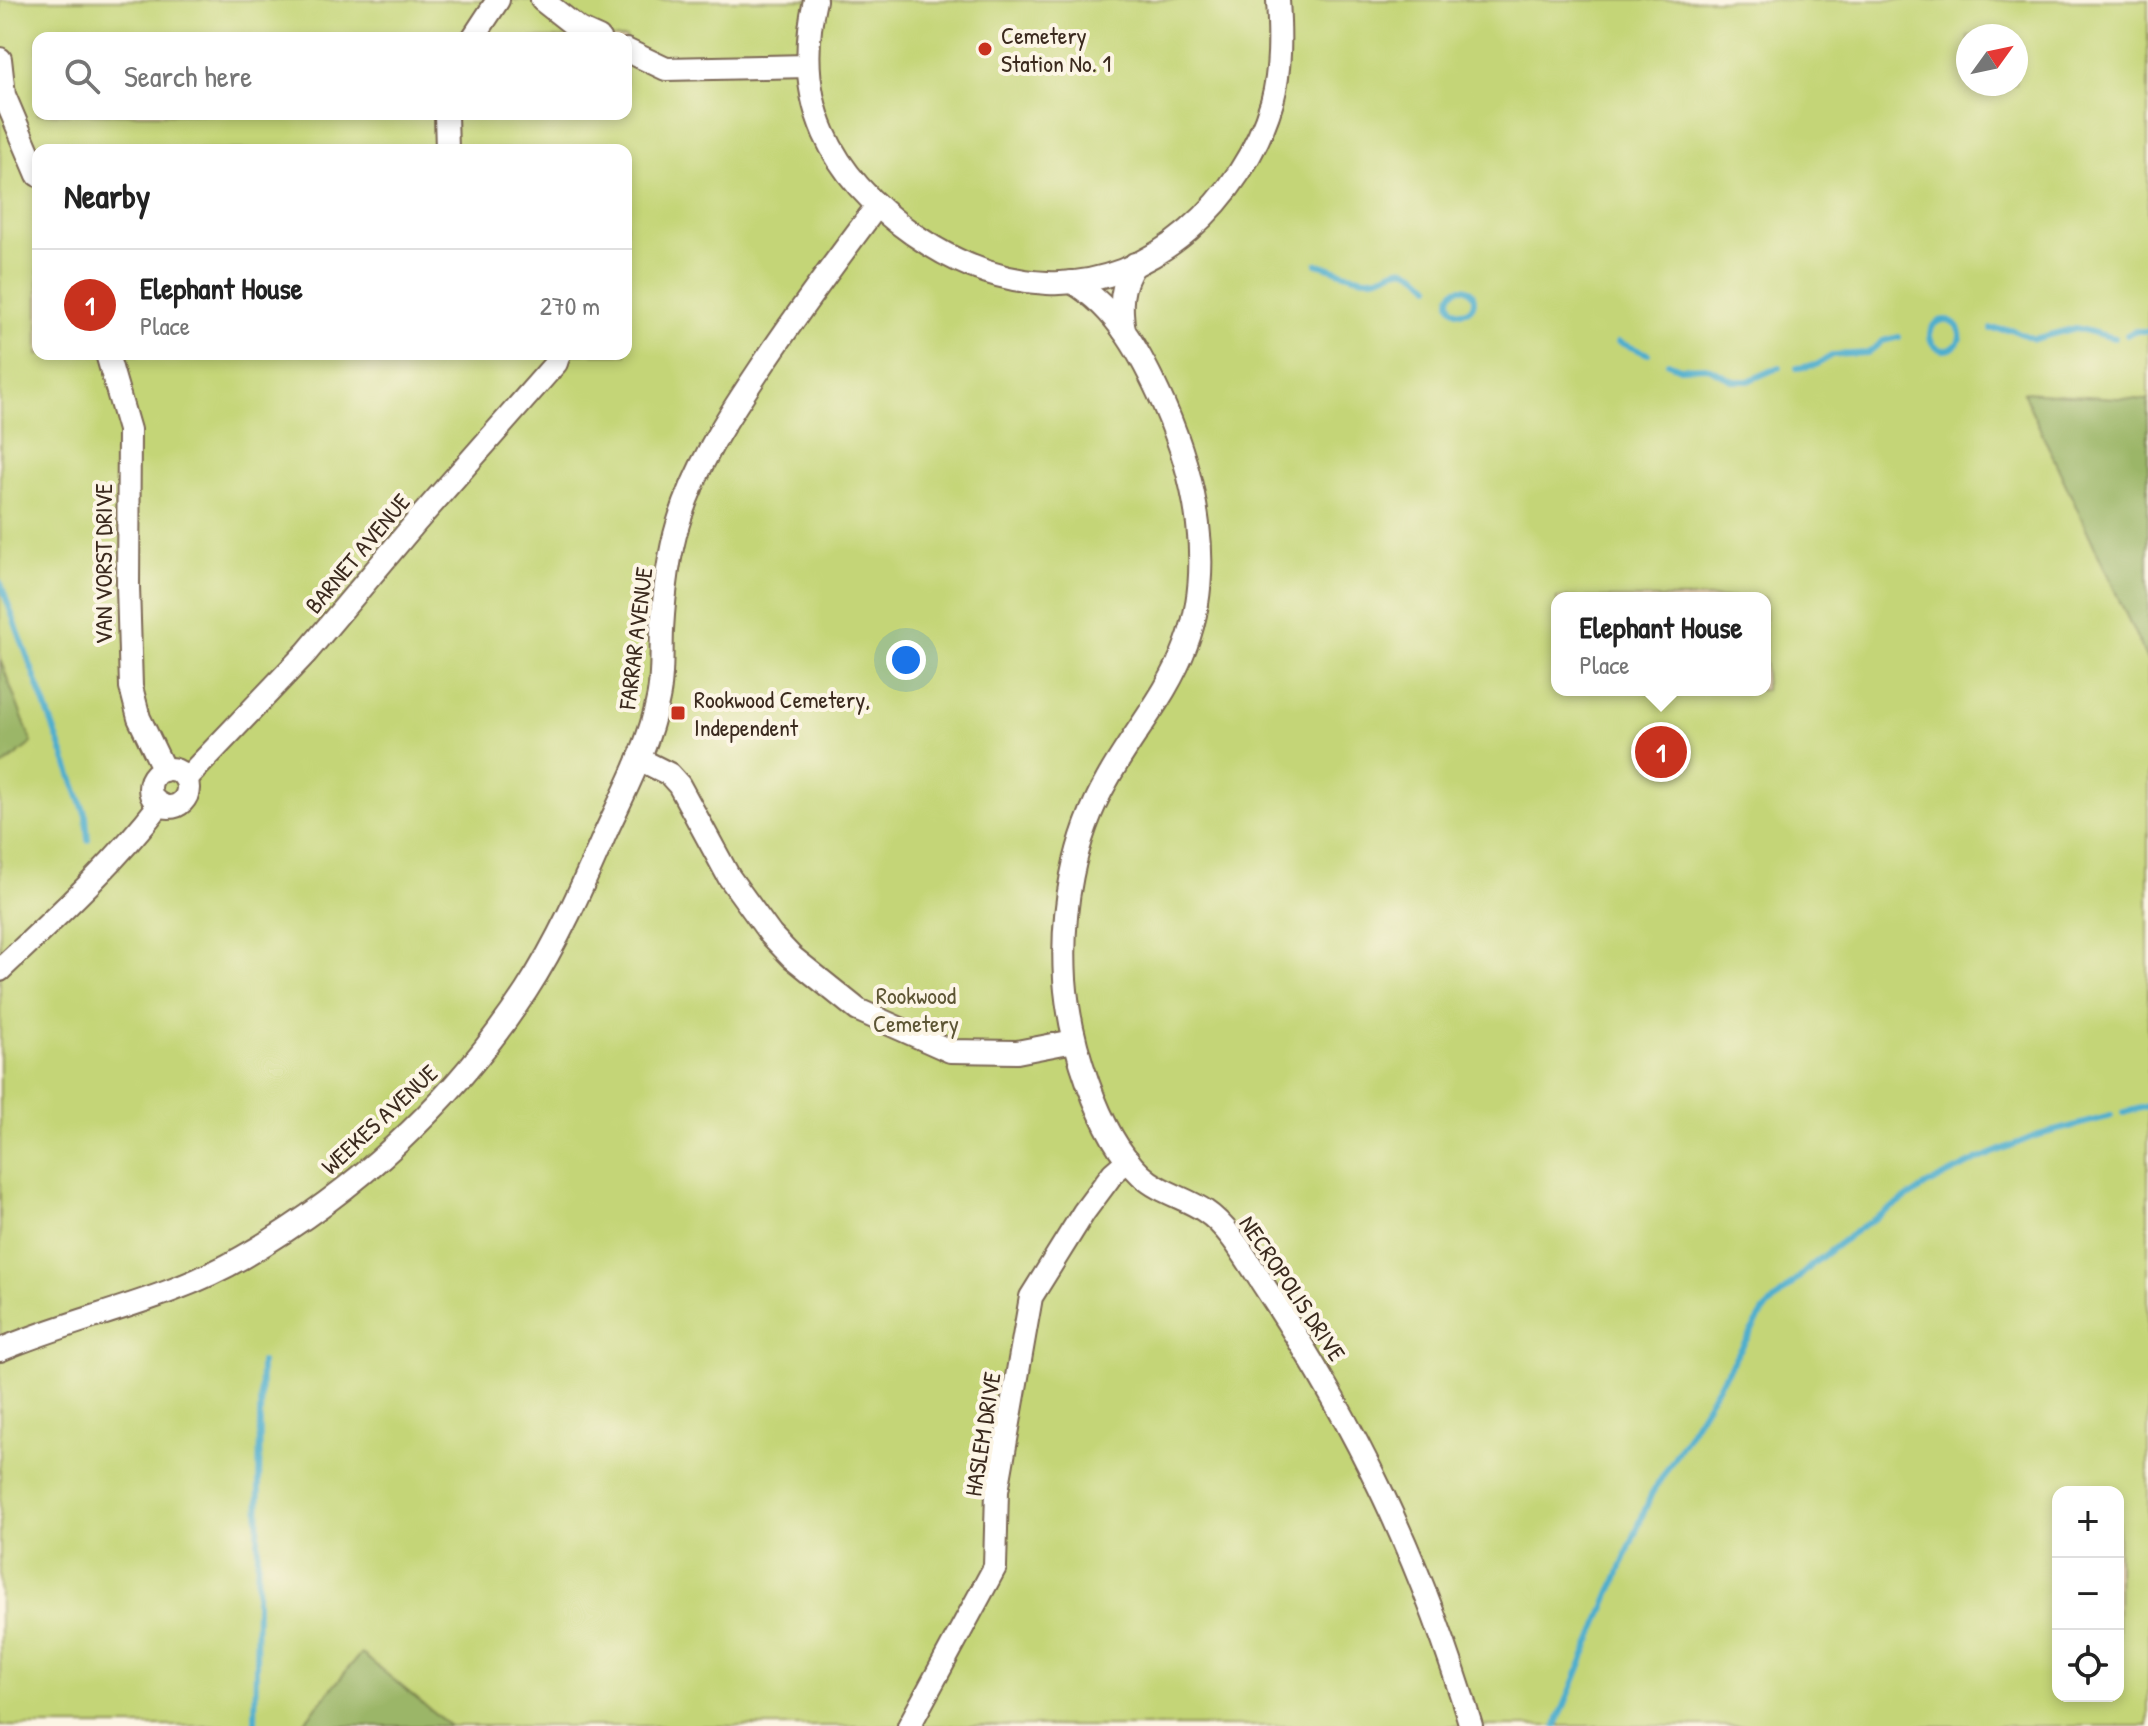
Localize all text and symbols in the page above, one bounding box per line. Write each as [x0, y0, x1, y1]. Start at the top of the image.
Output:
place label: Cemetery Station No. 1 [1001, 19, 1111, 79]
north arrow [1956, 24, 2028, 96]
search box [32, 32, 632, 120]
marker: Cemetery Station No. 1 [976, 40, 994, 58]
icon: search [60, 54, 104, 98]
text: Search here [124, 56, 252, 96]
text: Nearby [64, 173, 150, 219]
text: Elephant House [140, 268, 303, 308]
text: 1 [85, 288, 95, 323]
text: 270 m [540, 288, 600, 323]
text: Place [140, 308, 190, 343]
street label: VAN VORST DRIVE [87, 483, 119, 645]
street label: BARNET AVENUE [297, 486, 417, 620]
street label: FARRAR AVENUE [610, 565, 660, 712]
popup [1551, 592, 1771, 696]
text: Elephant House [1580, 607, 1742, 647]
your location [886, 640, 926, 680]
text: Place [1580, 647, 1630, 682]
place label: Rookwood Cemetery, Independent [694, 683, 870, 743]
marker: Rookwood Cemetery, Independent [669, 704, 687, 722]
pin: 1 [1635, 722, 1687, 782]
park label: Rookwood Cemetery [873, 979, 959, 1039]
street label: WEEKES AVENUE [314, 1057, 444, 1181]
street label: NECROPOLIS DRIVE [1233, 1209, 1354, 1367]
street label: HASLEM DRIVE [956, 1369, 1008, 1498]
map controls [2052, 1486, 2124, 1702]
button: + [2052, 1486, 2124, 1558]
button: − [2052, 1558, 2124, 1630]
button: locate [2052, 1630, 2124, 1702]

